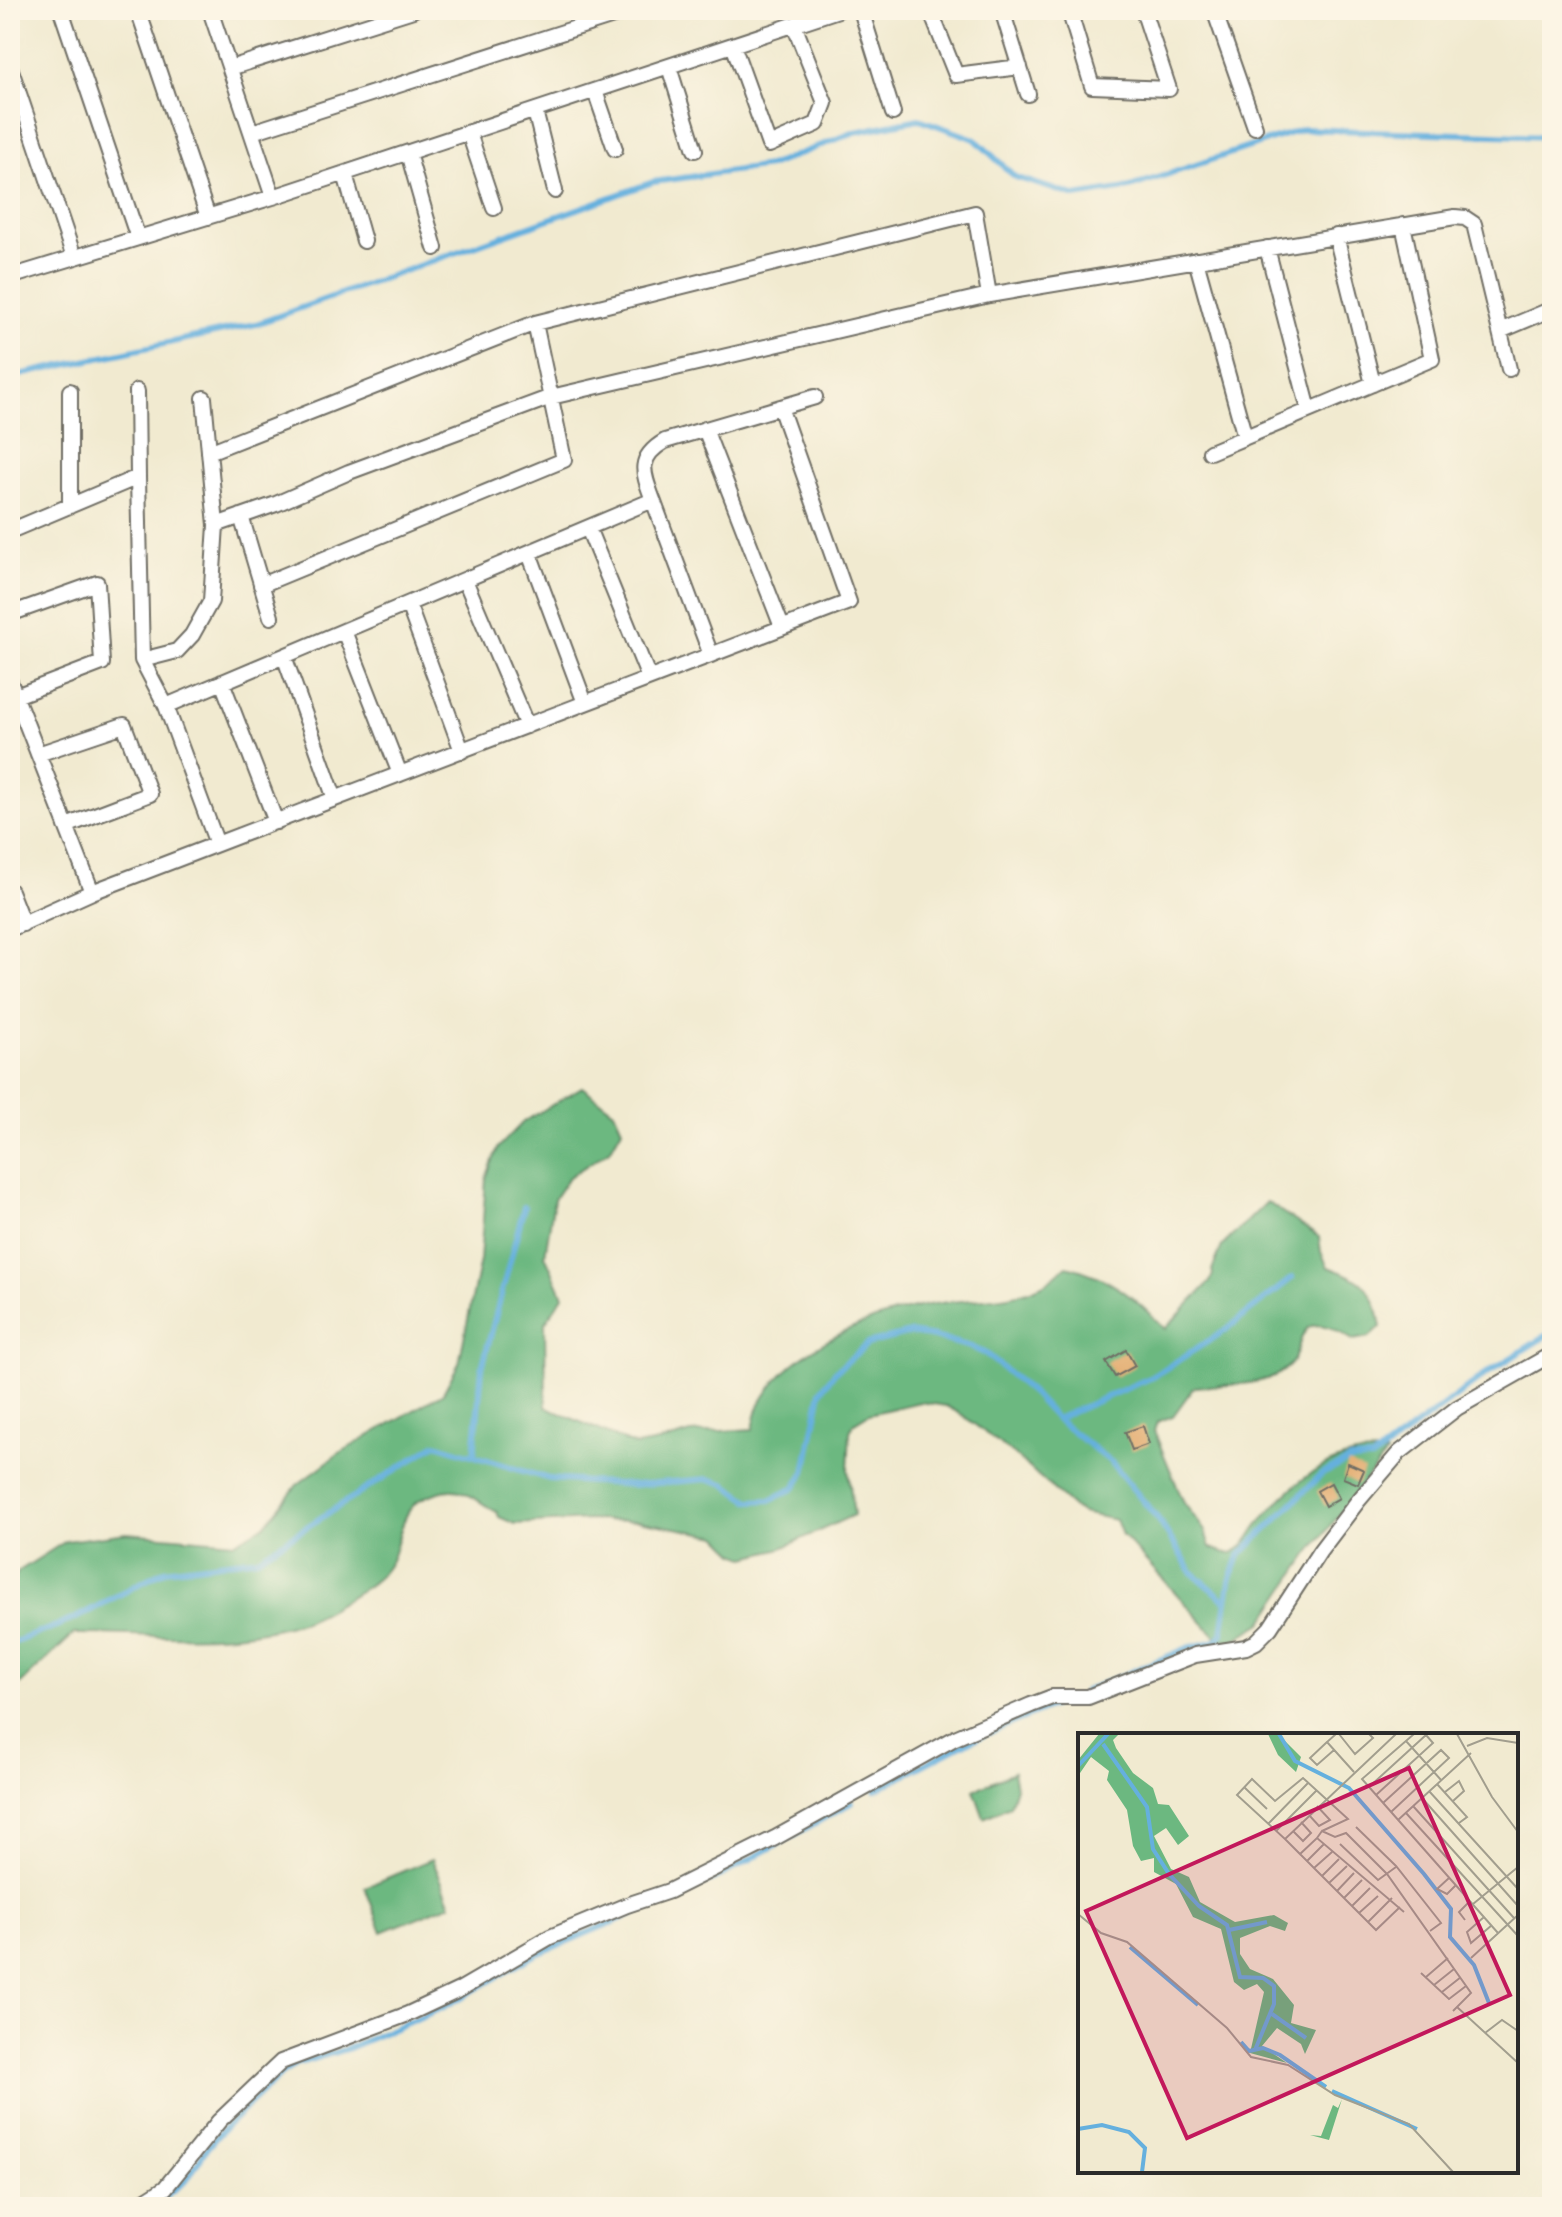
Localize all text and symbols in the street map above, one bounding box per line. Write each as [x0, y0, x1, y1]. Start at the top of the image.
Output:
inset map [1078, 1733, 1518, 2173]

